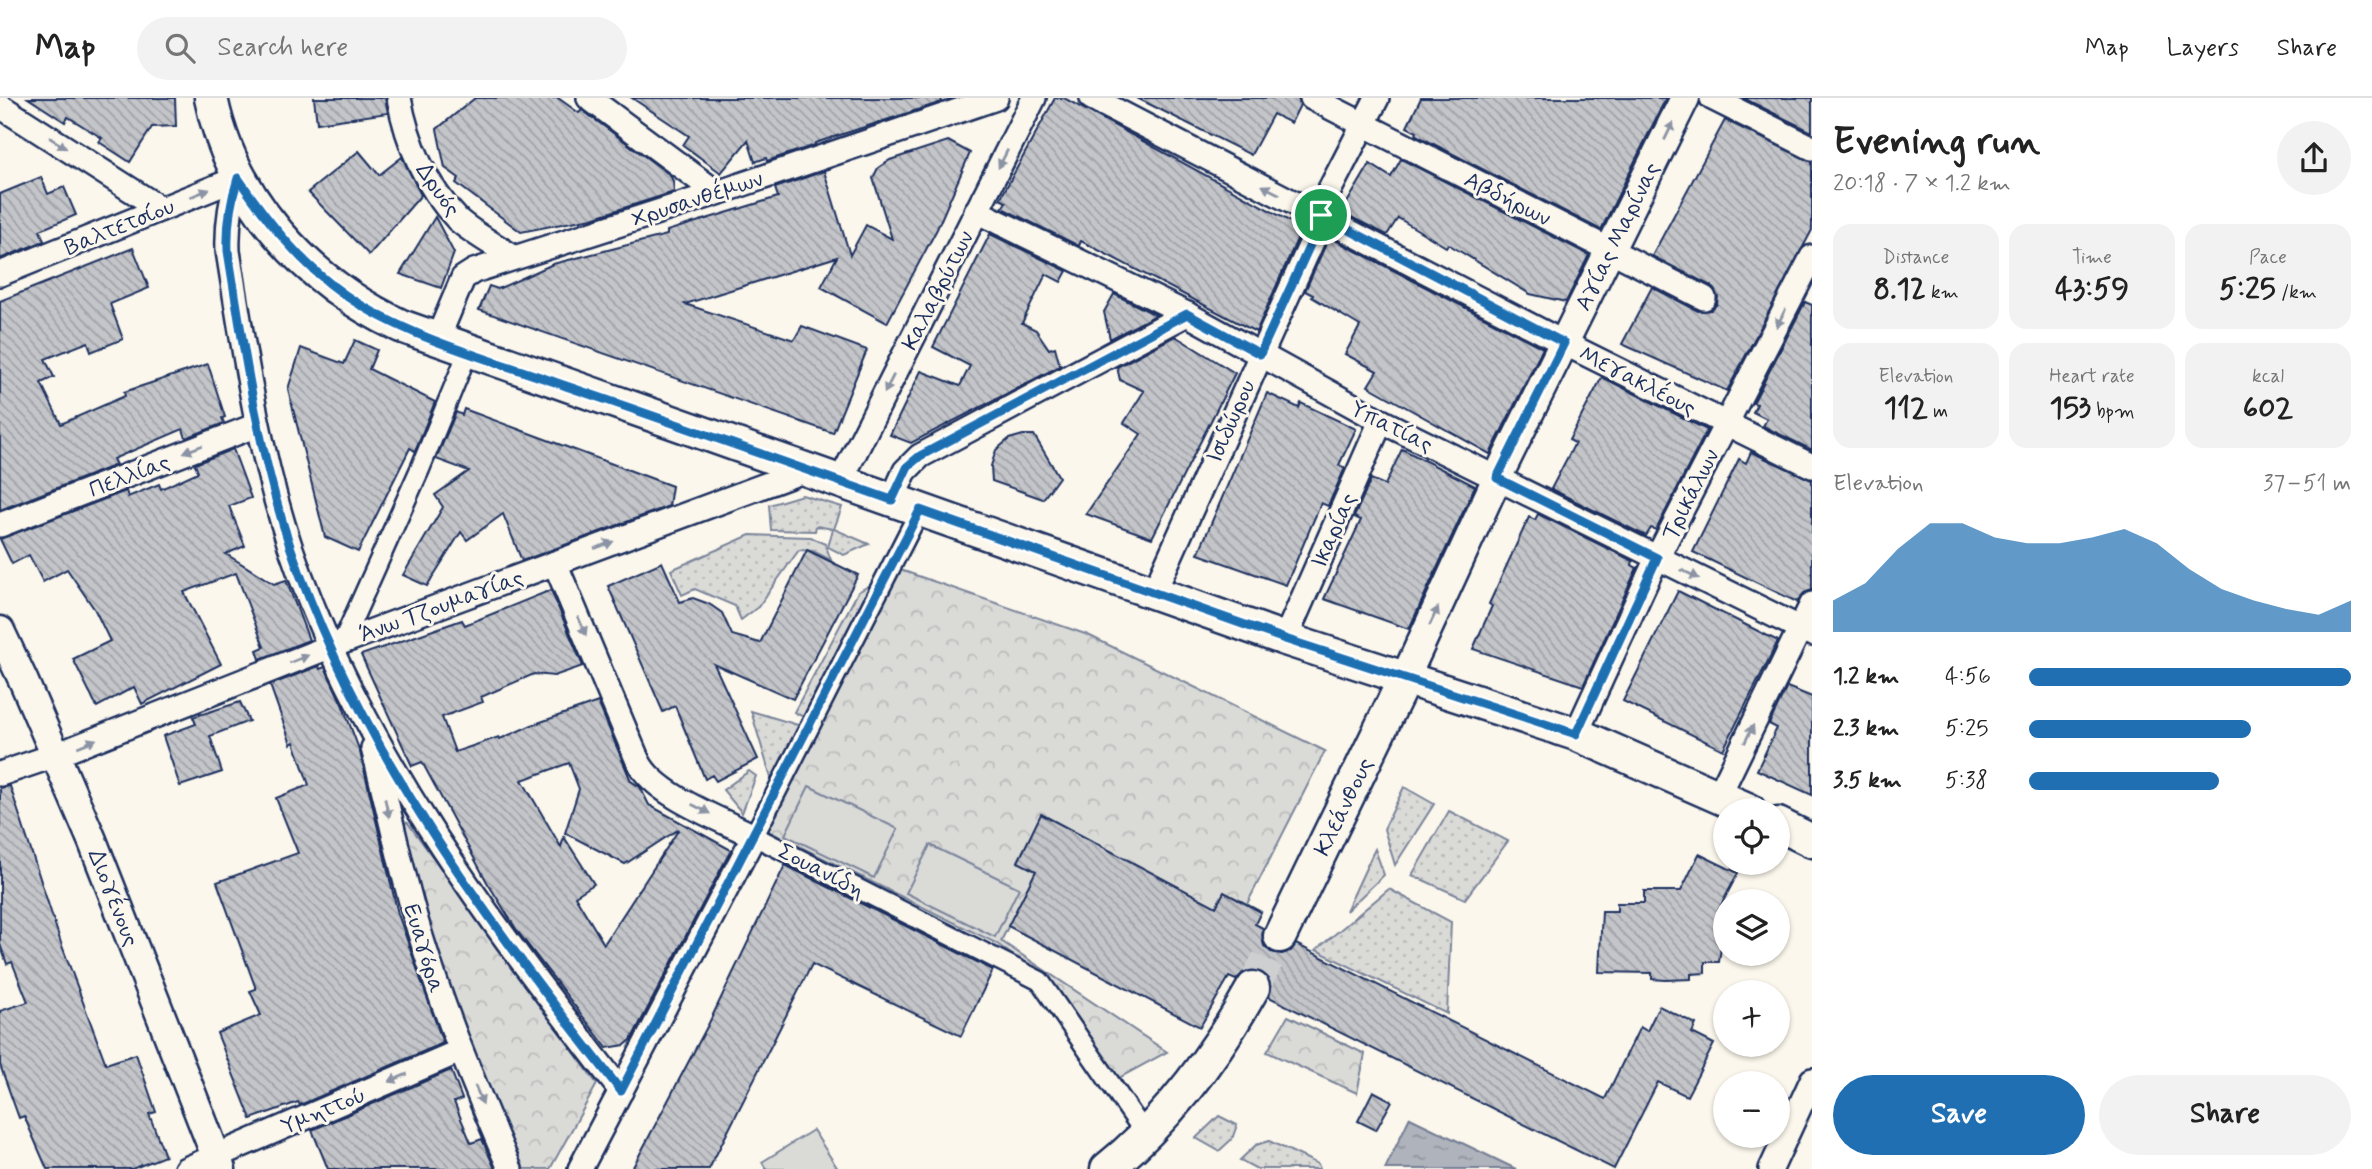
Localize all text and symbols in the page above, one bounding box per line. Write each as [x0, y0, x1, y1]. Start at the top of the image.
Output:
search box [137, 17, 627, 80]
text: Map [35, 26, 95, 70]
icon: search [161, 29, 199, 67]
text: Search here [217, 31, 348, 65]
text: Map [2085, 33, 2129, 64]
text: Layers [2167, 33, 2239, 64]
text: Share [2277, 33, 2337, 64]
text: Evening run [1833, 118, 2040, 167]
one-way arrow [1663, 121, 1674, 141]
button: share [2277, 121, 2351, 195]
one-way arrow [48, 136, 67, 149]
one-way arrow [998, 149, 1009, 169]
street label: Δρυός [408, 157, 467, 223]
street label: Αγίας Μαρίνας [1569, 158, 1668, 316]
street label: Χρυσανθέμων [627, 163, 767, 235]
street label: Αβδήρων [1459, 165, 1556, 234]
text: 20:18 · 7 × 1.2 km [1833, 169, 2011, 199]
one-way arrow [1261, 184, 1281, 195]
pin [1291, 185, 1351, 245]
one-way arrow [189, 188, 210, 199]
street label: Βαλτετσίου [60, 192, 179, 263]
icon: arrive [1302, 196, 1340, 234]
street label: Καλαβρύτων [896, 226, 982, 356]
text: Distance [1883, 245, 1949, 270]
text: Time [2072, 245, 2112, 270]
text: Pace [2249, 245, 2287, 270]
text: 8.12 [1873, 270, 1926, 309]
text: 43:59 [2055, 270, 2129, 309]
text: 5:25 [2219, 270, 2276, 309]
text: km [1926, 280, 1959, 305]
text: /km [2276, 280, 2317, 305]
one-way arrow [1775, 308, 1786, 328]
street label: Μεγακλέους [1573, 338, 1702, 424]
text: Elevation [1879, 364, 1953, 389]
text: Heart rate [2049, 364, 2135, 389]
text: kcal [2252, 364, 2284, 389]
one-way arrow [884, 374, 896, 394]
street label: Ισιδώρου [1200, 375, 1263, 468]
text: 112 [1884, 389, 1928, 428]
text: 153 [2049, 389, 2091, 428]
text: 602 [2243, 389, 2293, 428]
street label: Υπατίας [1345, 395, 1438, 461]
text: m [1928, 399, 1948, 424]
text: bpm [2091, 399, 2135, 424]
one-way arrow [183, 444, 204, 455]
street label: Τρικάλων [1656, 444, 1727, 546]
street label: Πελλίας [85, 448, 174, 506]
text: Elevation [1833, 469, 1924, 499]
text: 37–51 m [2263, 469, 2351, 499]
street label: Ικαρίας [1305, 489, 1365, 573]
one-way arrow [593, 539, 614, 550]
street label: Άνω Τζουμαγίας [355, 563, 528, 650]
one-way arrow [1680, 568, 1700, 580]
one-way arrow [1429, 606, 1440, 627]
one-way arrow [576, 616, 587, 637]
one-way arrow [288, 653, 309, 664]
text: 1.2 km [1833, 662, 1899, 692]
text: 4:56 [1945, 662, 1991, 692]
text: 2.3 km [1833, 714, 1899, 744]
text: 5:25 [1945, 714, 1988, 744]
one-way arrow [1743, 724, 1754, 744]
one-way arrow [77, 737, 98, 748]
street label: Κλεάνθους [1308, 753, 1381, 861]
text: 3.5 km [1833, 766, 1902, 796]
text: 5:38 [1945, 766, 1988, 796]
one-way arrow [382, 798, 393, 820]
map controls [1713, 798, 1790, 1148]
button: locate [1713, 798, 1790, 875]
one-way arrow [691, 803, 711, 814]
street label: Σουανίδη [772, 837, 870, 906]
street label: Διογένους [80, 845, 145, 951]
button: layers [1713, 889, 1790, 966]
street label: Ευαγόρα [395, 900, 451, 997]
button: + [1713, 980, 1790, 1057]
button: − [1713, 1071, 1790, 1148]
one-way arrow [387, 1072, 408, 1083]
button: Save [1833, 1075, 2085, 1155]
button: Share [2099, 1075, 2351, 1155]
street label: Υμηττού [277, 1081, 371, 1143]
one-way arrow [474, 1084, 485, 1105]

